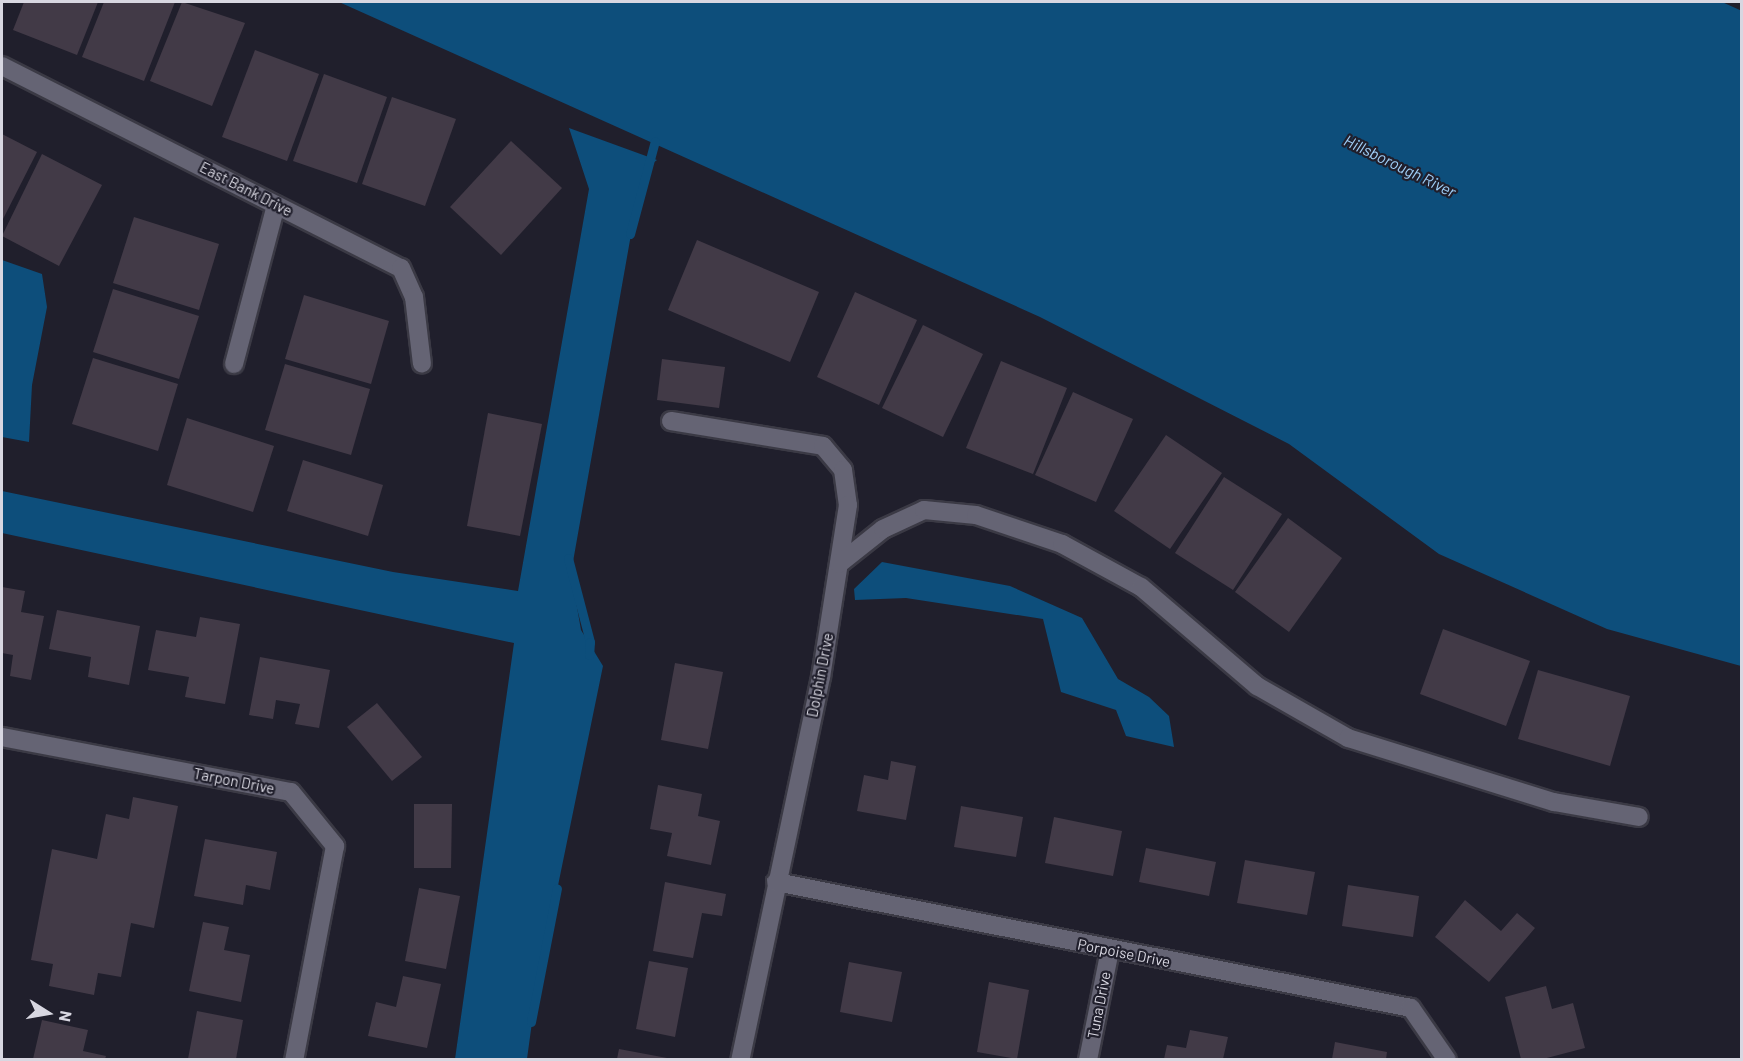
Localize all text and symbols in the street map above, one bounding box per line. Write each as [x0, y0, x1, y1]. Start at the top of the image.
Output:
water label: Hillsborough River [1341, 131, 1459, 201]
street label: East Bank Drive [197, 158, 295, 220]
street label: Dolphin Drive [803, 631, 837, 719]
street label: Tarpon Drive [192, 764, 276, 798]
street label: Porpoise Drive [1076, 935, 1172, 971]
street label: Tuna Drive [1084, 970, 1114, 1040]
north arrow [18, 983, 78, 1043]
text: N [56, 1009, 77, 1024]

